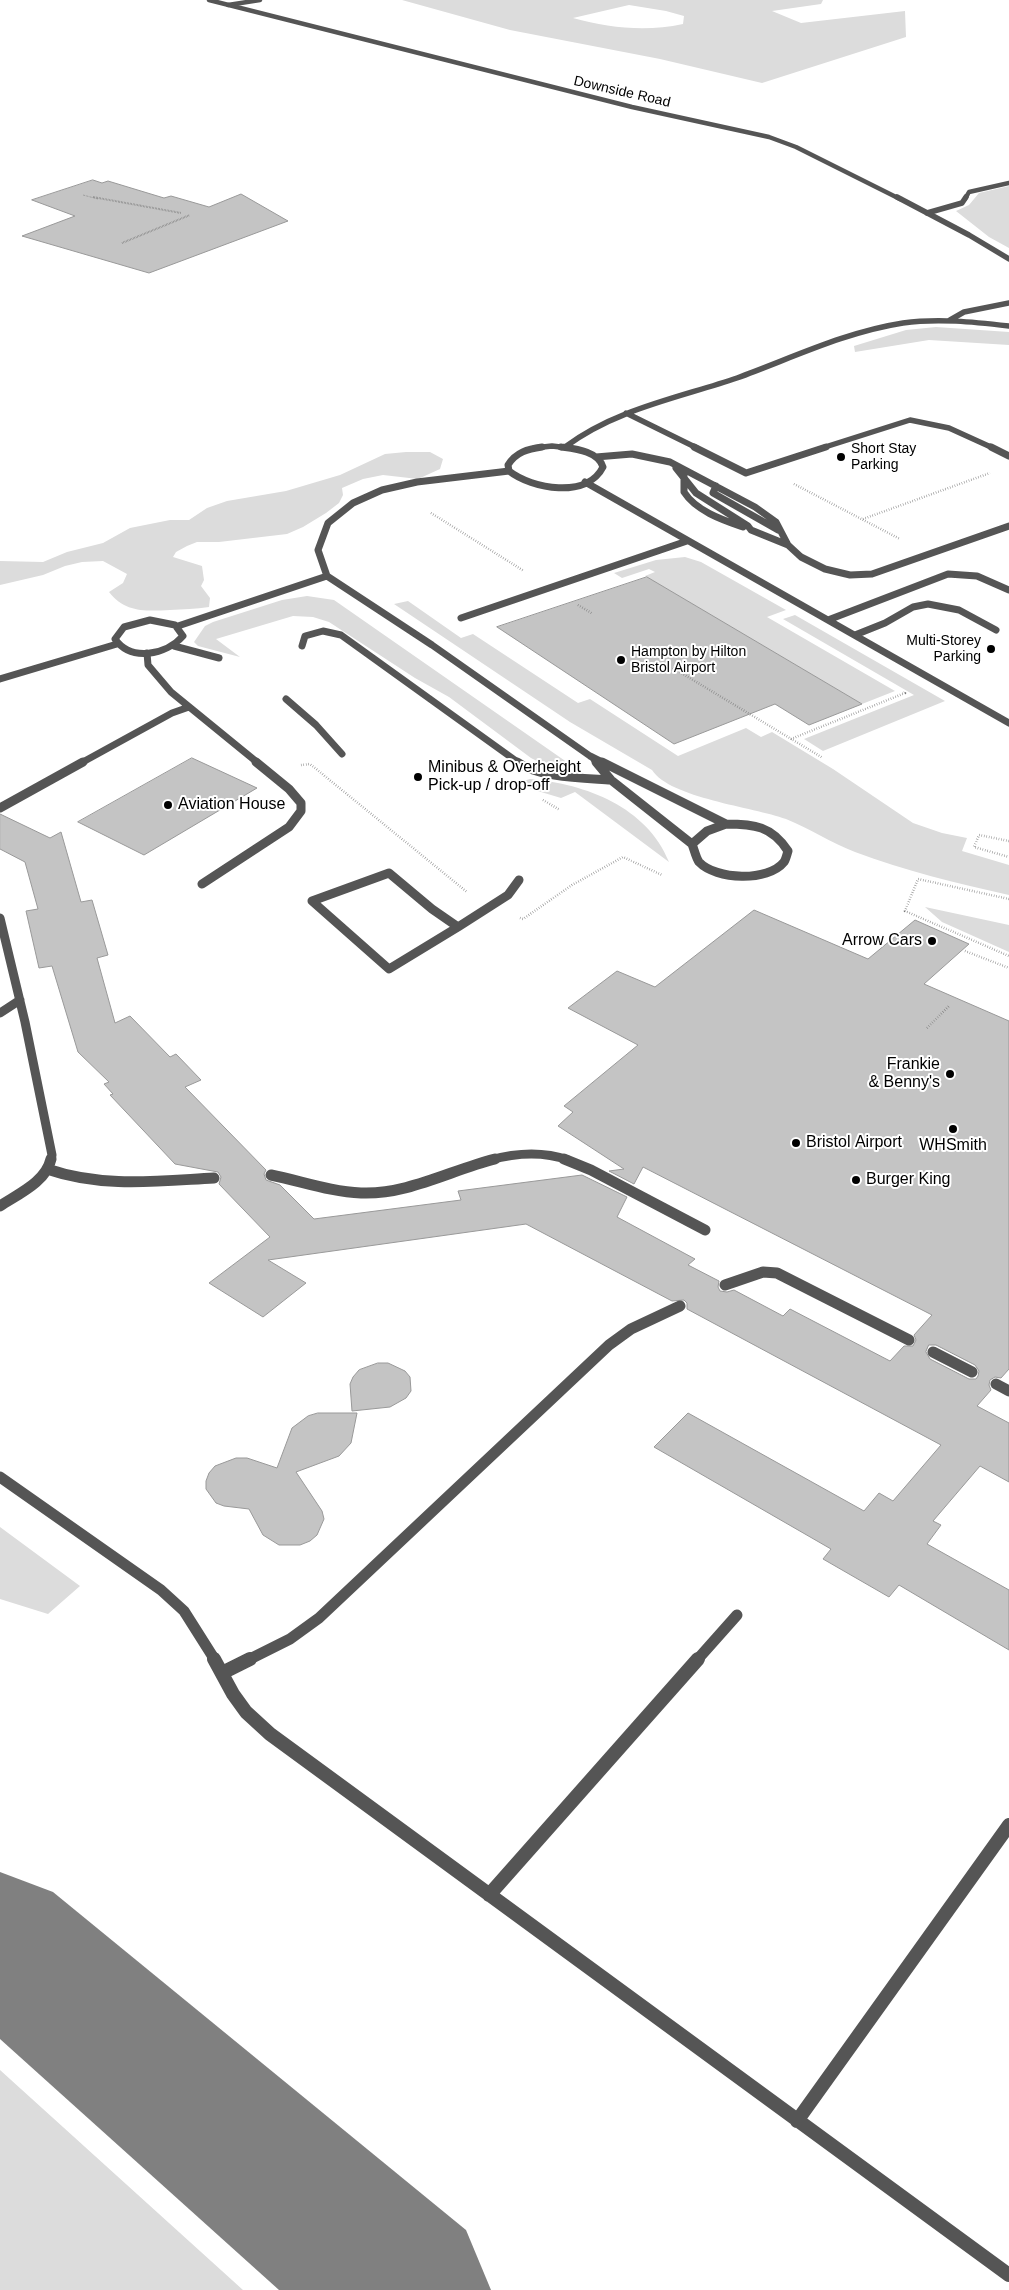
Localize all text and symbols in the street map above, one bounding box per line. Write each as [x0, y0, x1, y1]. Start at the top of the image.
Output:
street label: Downside Road [572, 73, 672, 111]
place label: Short Stay Parking [851, 441, 916, 474]
marker: Short Stay Parking [835, 451, 847, 463]
place label: Multi-Storey Parking [906, 633, 981, 666]
marker: Multi-Storey Parking [985, 643, 997, 655]
place label: Hampton by Hilton Bristol Airport [631, 644, 746, 676]
marker: Hampton by Hilton Bristol Airport [615, 654, 627, 666]
place label: Minibus & Overheight Pick-up / drop-off [428, 758, 581, 796]
marker: Minibus & Overheight Pick-up / drop-off [412, 771, 424, 783]
place label: Aviation House [178, 795, 285, 815]
marker: Aviation House [162, 799, 174, 811]
place label: Arrow Cars [842, 931, 922, 951]
marker: Arrow Cars [926, 935, 938, 947]
place label: Frankie & Benny's [868, 1055, 940, 1093]
marker: Frankie & Benny's [944, 1068, 956, 1080]
marker: WHSmith [947, 1123, 959, 1135]
place label: Bristol Airport [806, 1133, 902, 1153]
place label: WHSmith [919, 1136, 987, 1156]
marker: Bristol Airport [790, 1137, 802, 1149]
place label: Burger King [866, 1170, 950, 1190]
marker: Burger King [850, 1174, 862, 1186]

